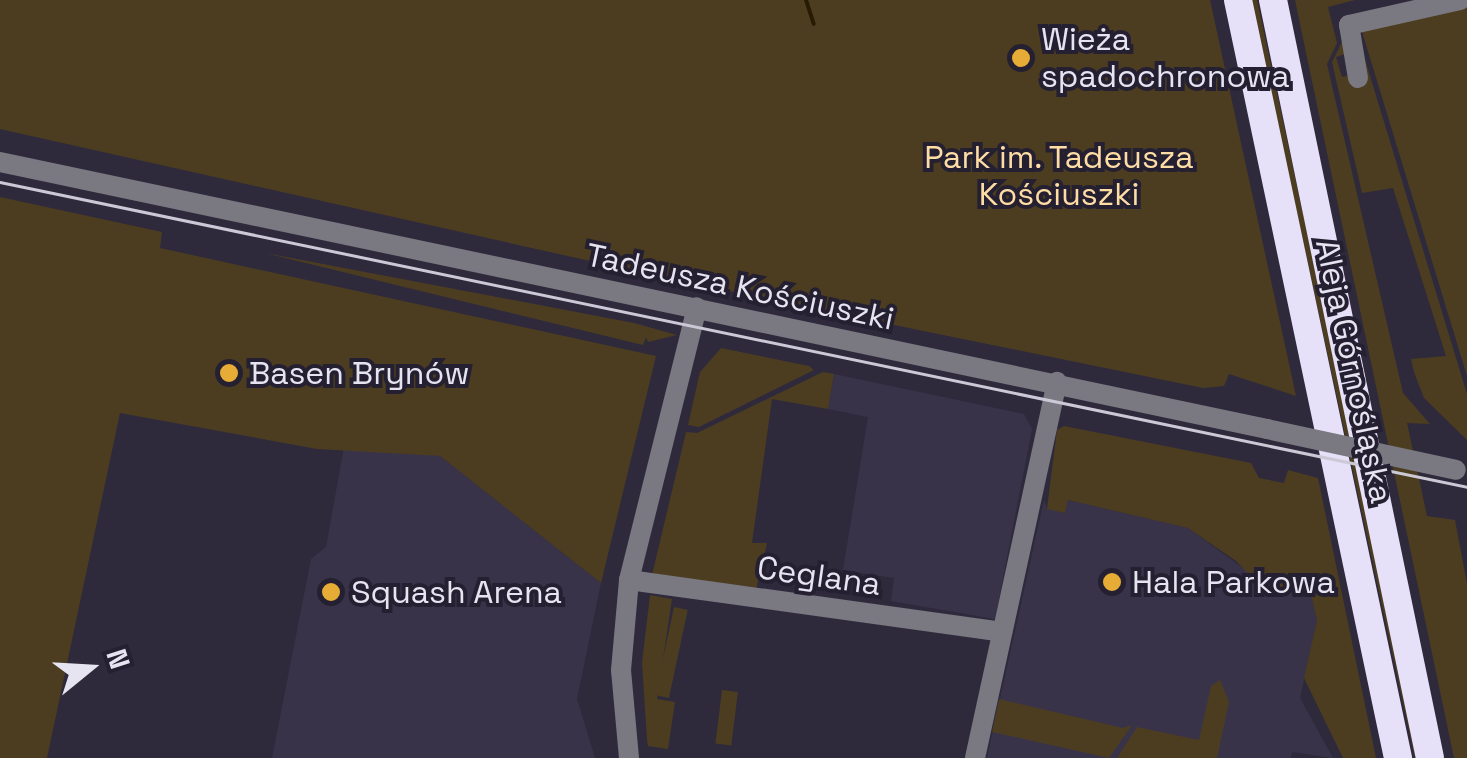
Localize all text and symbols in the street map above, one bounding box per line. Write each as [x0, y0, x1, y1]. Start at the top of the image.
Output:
place label: Wieża spadochronowa [1041, 21, 1290, 96]
marker: Wieża spadochronowa [1010, 47, 1032, 69]
park label: Park im. Tadeusza Kościuszki [923, 139, 1195, 214]
street label: Aleja Górnośląska [1307, 235, 1401, 507]
street label: Tadeusza Kościuszki [583, 236, 897, 338]
place label: Basen Brynów [249, 354, 470, 392]
marker: Basen Brynów [218, 362, 240, 384]
street label: Ceglana [755, 548, 883, 604]
place label: Hala Parkowa [1132, 563, 1335, 601]
marker: Hala Parkowa [1101, 571, 1123, 593]
place label: Squash Arena [351, 573, 562, 611]
marker: Squash Arena [320, 581, 342, 603]
north arrow [40, 618, 140, 718]
text: N [99, 644, 139, 673]

